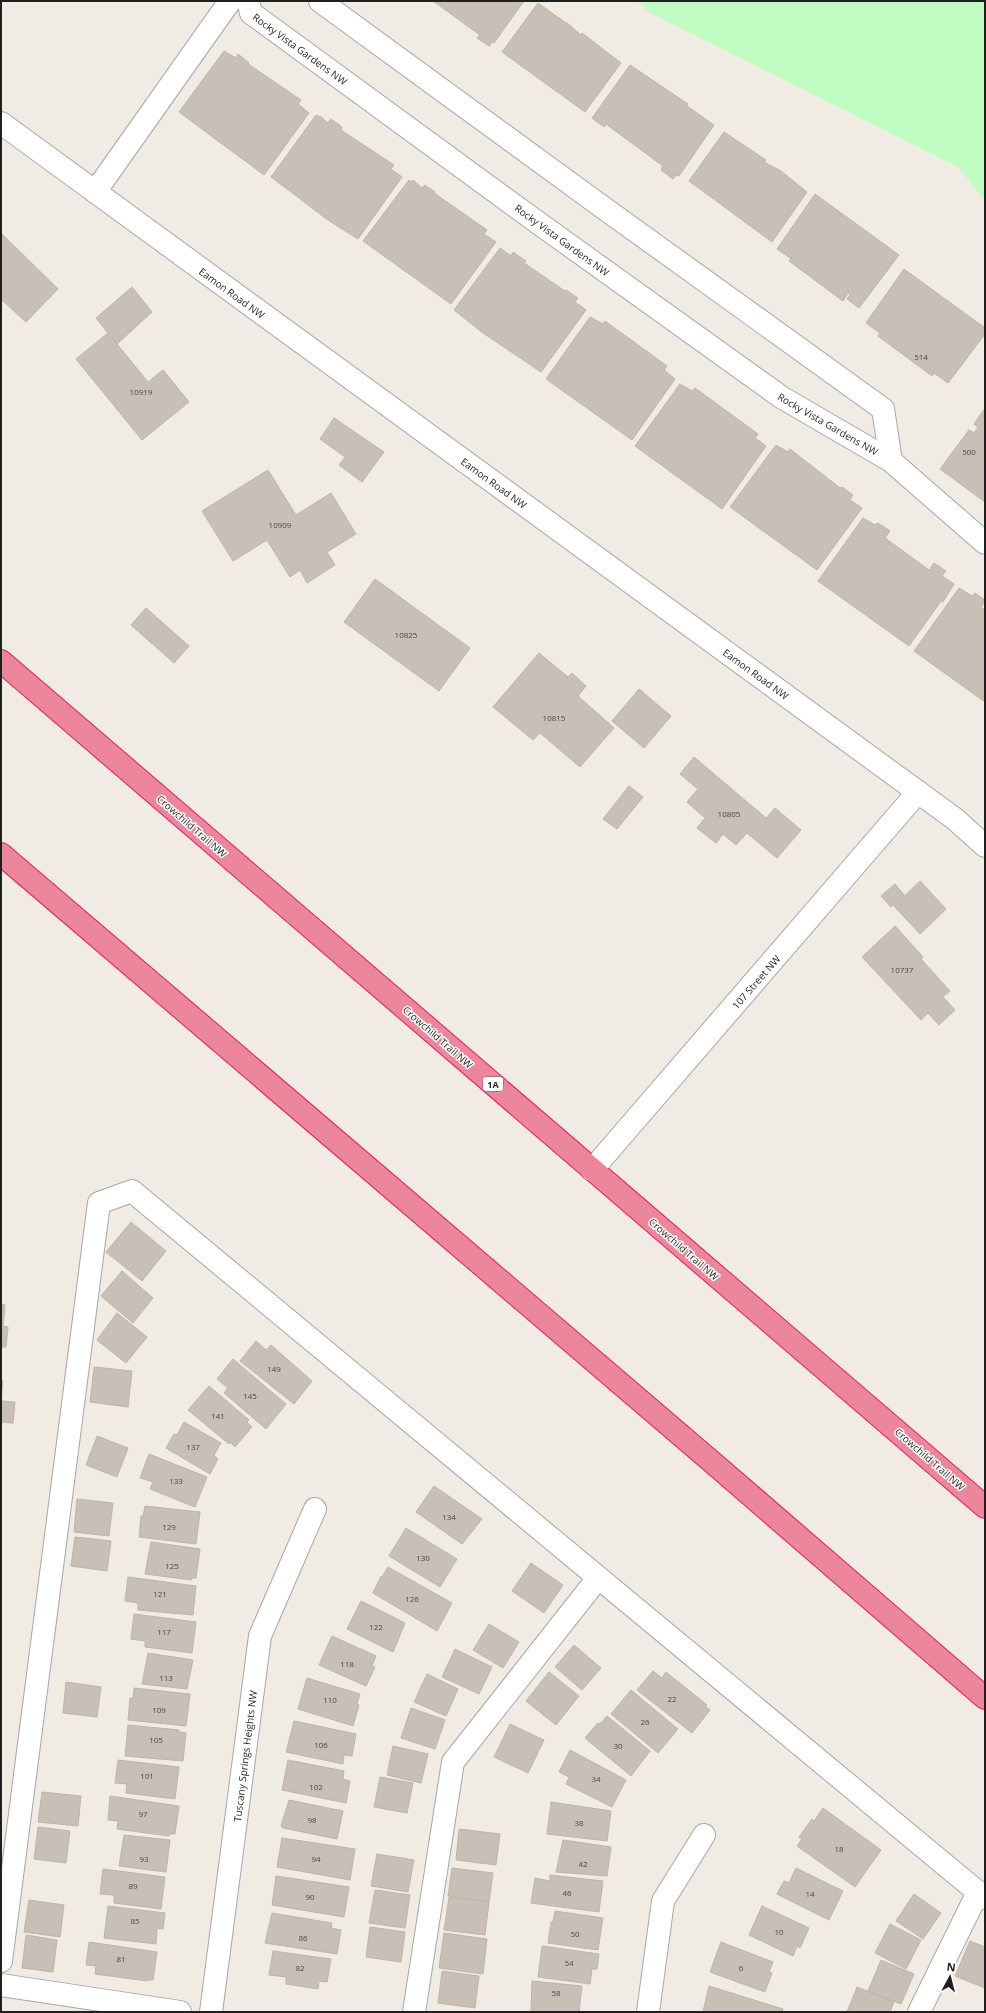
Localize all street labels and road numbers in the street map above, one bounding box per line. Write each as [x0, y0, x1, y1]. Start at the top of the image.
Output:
street label: Rocky Vista Gardens NW [250, 10, 351, 89]
street label: Rocky Vista Gardens NW [512, 201, 613, 280]
street label: Eamon Road NW [196, 264, 268, 322]
street label: Rocky Vista Gardens NW [775, 390, 881, 459]
street label: Eamon Road NW [458, 454, 530, 512]
street label: Eamon Road NW [720, 645, 792, 703]
street label: Crowchild Trail NW [154, 792, 231, 861]
street label: 107 Street NW [729, 952, 784, 1012]
street label: Crowchild Trail NW [400, 1003, 477, 1072]
road number: 1A [483, 1077, 503, 1091]
street label: Crowchild Trail NW [646, 1215, 723, 1284]
street label: Crowchild Trail NW [892, 1425, 969, 1494]
street label: Tuscany Springs Heights NW [230, 1689, 260, 1823]

